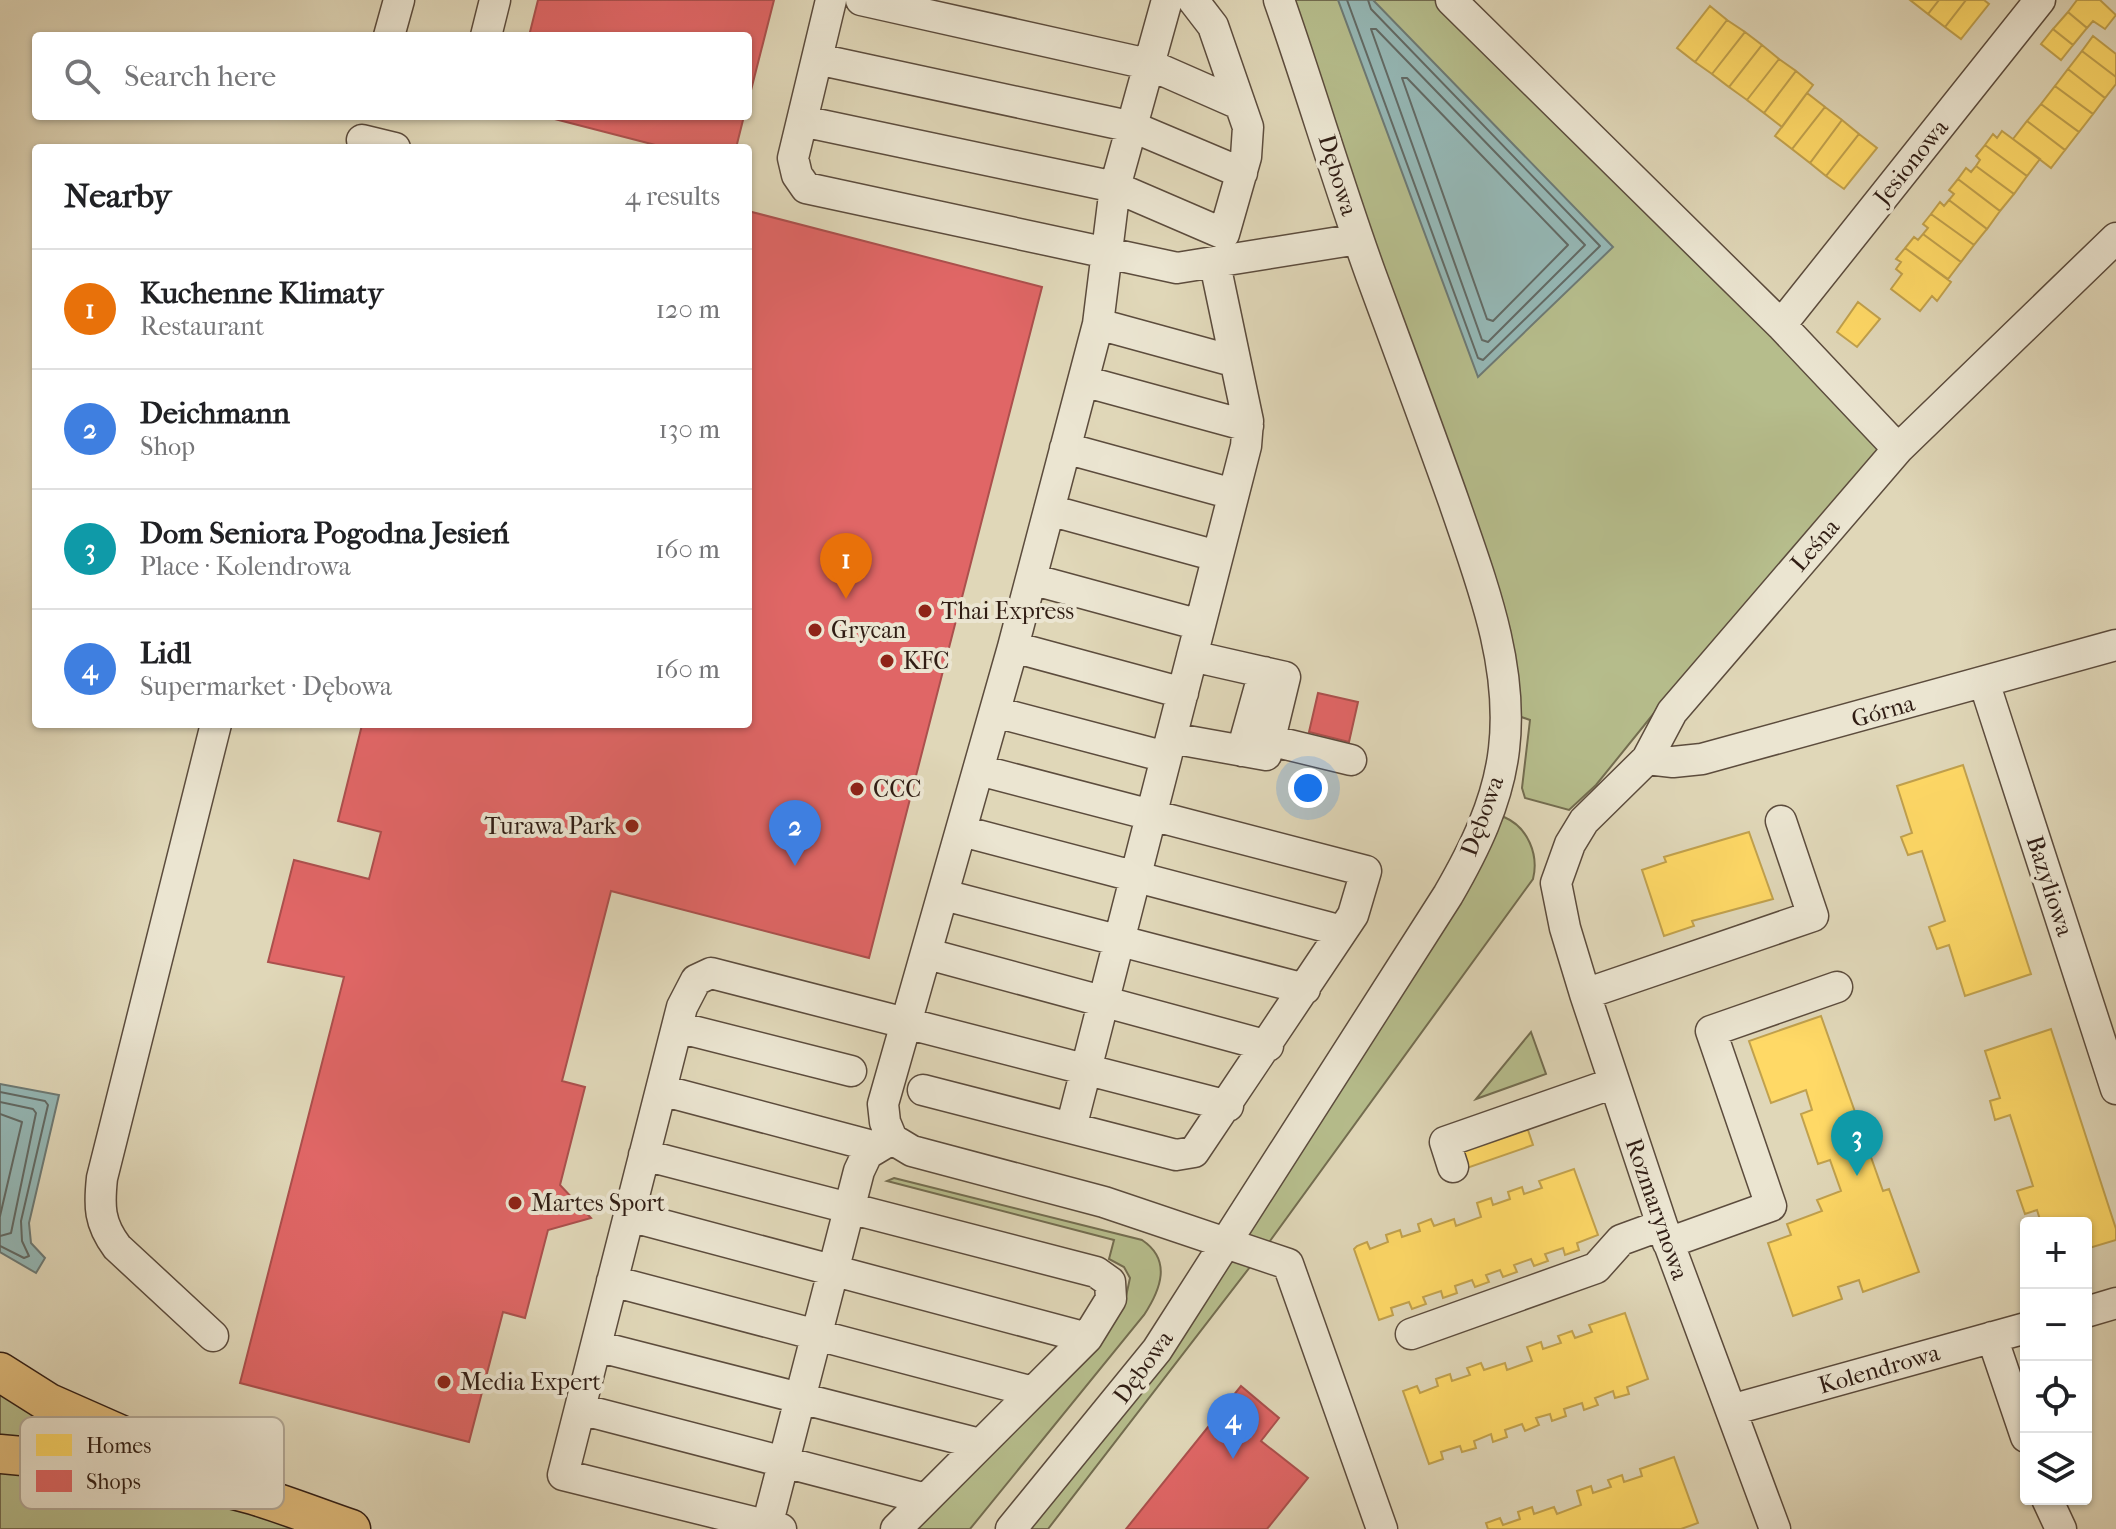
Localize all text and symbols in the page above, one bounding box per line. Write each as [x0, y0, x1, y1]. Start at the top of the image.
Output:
search box [32, 32, 752, 120]
icon: search [60, 54, 104, 98]
text: Search here [124, 59, 276, 94]
street label: Jesionowa [1867, 113, 1955, 212]
street label: Dębowa [1312, 131, 1364, 220]
text: Nearby [64, 176, 171, 216]
text: 4 results [625, 181, 720, 212]
text: Kuchenne Klimaty [140, 276, 383, 311]
text: 1 [85, 294, 95, 325]
text: 120 m [656, 294, 720, 325]
text: Restaurant [140, 311, 264, 342]
text: Deichmann [140, 396, 290, 431]
text: 2 [83, 414, 97, 445]
text: 130 m [659, 414, 720, 445]
text: Shop [140, 431, 195, 462]
street label: Leśna [1785, 512, 1846, 577]
text: Dom Seniora Pogodna Jesień [140, 516, 509, 551]
pin: 1 [820, 533, 872, 599]
text: 3 [85, 534, 95, 565]
text: 160 m [655, 534, 720, 565]
text: Place · Kolendrowa [140, 551, 351, 582]
place label: Thai Express [941, 597, 1074, 625]
marker: Thai Express [916, 602, 934, 620]
place label: Grycan [831, 616, 906, 644]
marker: Grycan [806, 621, 824, 639]
text: Lidl [140, 636, 191, 671]
place label: KFC [903, 647, 949, 675]
marker: KFC [878, 652, 896, 670]
text: 4 [82, 654, 98, 685]
text: 160 m [655, 654, 720, 685]
text: Supermarket · Dębowa [140, 671, 392, 702]
street label: Górna [1848, 688, 1919, 733]
your location [1288, 768, 1328, 808]
street label: Dębowa [1455, 771, 1511, 860]
place label: CCC [873, 775, 921, 803]
marker: CCC [848, 780, 866, 798]
pin: 2 [769, 800, 821, 866]
place label: Turawa Park [484, 812, 617, 840]
marker: Turawa Park [623, 817, 641, 835]
street label: Bazyliowa [2021, 832, 2080, 941]
pin: 3 [1831, 1110, 1883, 1176]
street label: Rozmarynowa [1620, 1135, 1695, 1284]
place label: Martes Sport [531, 1189, 666, 1217]
marker: Martes Sport [506, 1194, 524, 1212]
map controls [2020, 1217, 2092, 1505]
button: + [2020, 1217, 2092, 1289]
button: − [2020, 1289, 2092, 1361]
street label: Dębowa [1107, 1324, 1180, 1409]
street label: Kolendrowa [1815, 1338, 1944, 1400]
button: locate [2020, 1361, 2092, 1433]
place label: Media Expert [460, 1368, 601, 1396]
marker: Media Expert [435, 1373, 453, 1391]
pin: 4 [1207, 1393, 1259, 1459]
legend [20, 1417, 284, 1509]
text: Homes [86, 1433, 151, 1459]
button: layers [2020, 1433, 2092, 1505]
text: Shops [86, 1469, 141, 1495]

